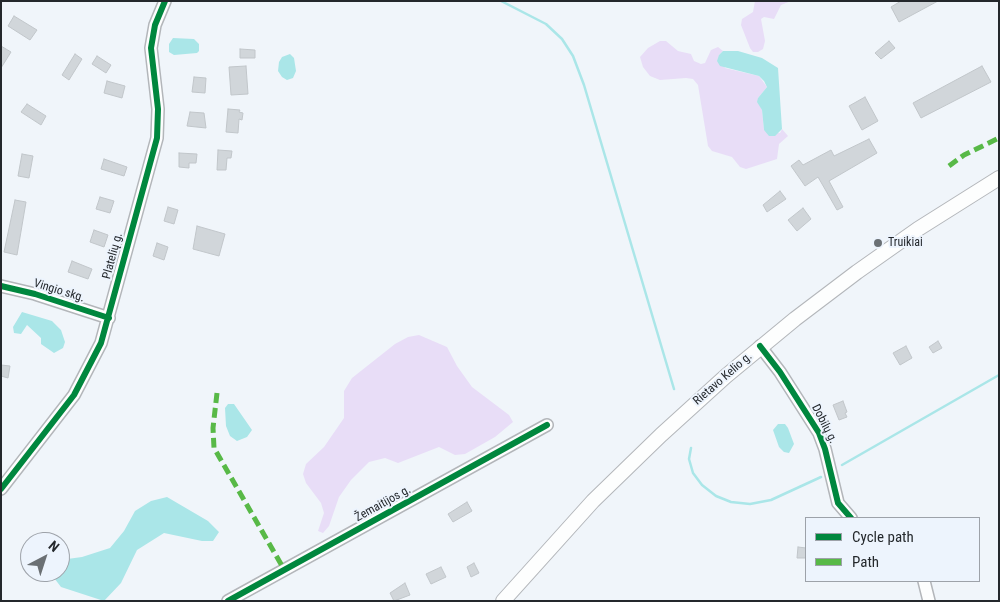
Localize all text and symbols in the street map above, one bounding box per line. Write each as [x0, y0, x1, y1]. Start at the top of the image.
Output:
street label: Platelių g. [100, 231, 126, 281]
place label: Truikiai [888, 236, 923, 250]
marker: Truikiai [872, 237, 884, 249]
street label: Vingio skg. [32, 276, 86, 306]
street label: Rietavo Kelio g. [691, 350, 755, 408]
street label: Dobilų g. [808, 402, 840, 446]
street label: Žemaitijos g. [353, 483, 413, 525]
legend [805, 517, 980, 582]
text: Cycle path [852, 528, 914, 546]
north arrow [20, 532, 70, 582]
text: N [46, 537, 62, 555]
text: Path [852, 553, 879, 571]

